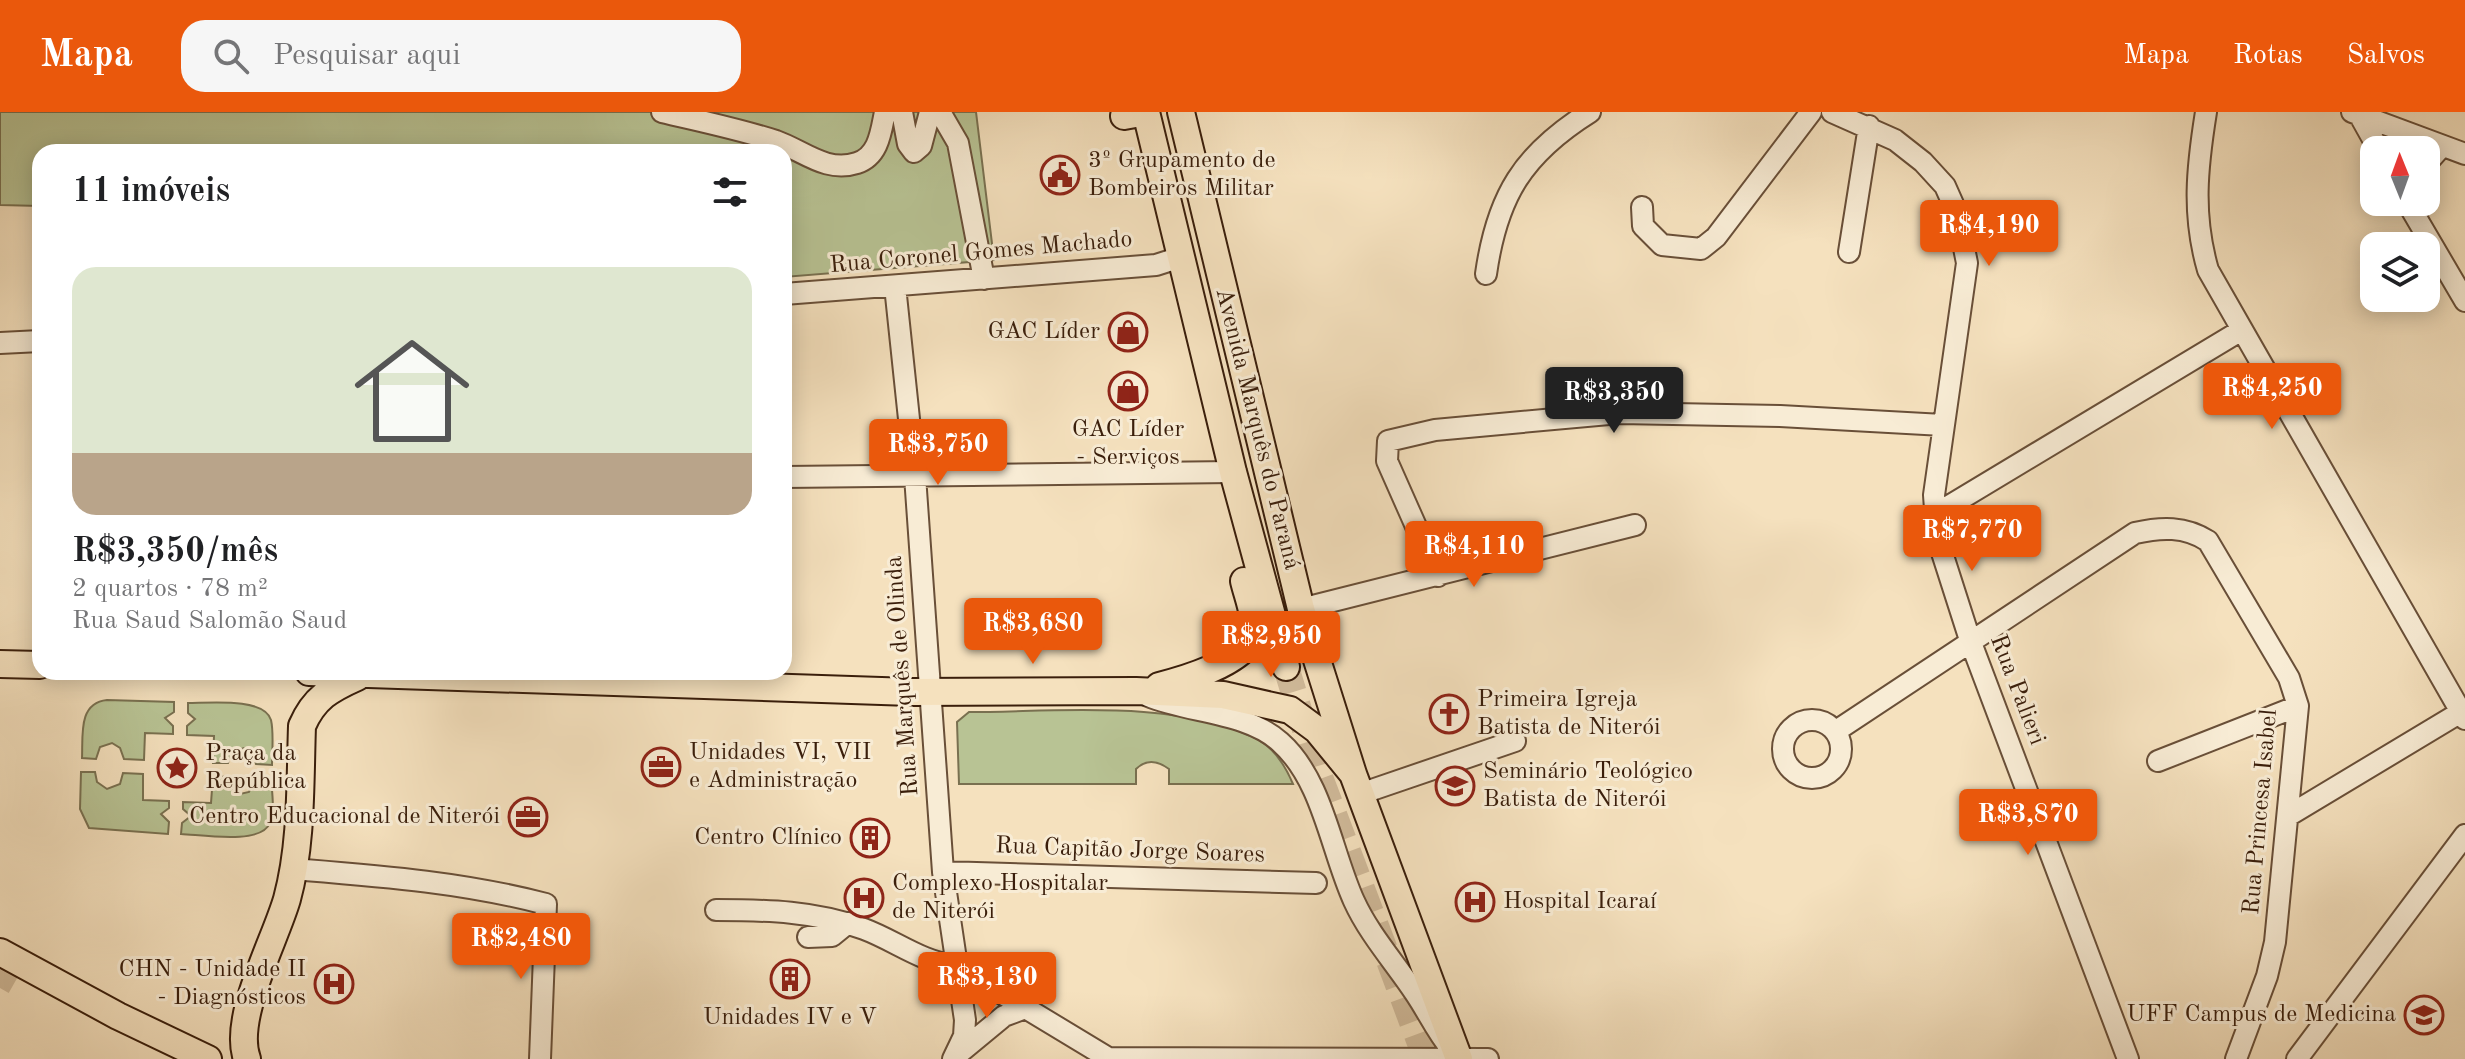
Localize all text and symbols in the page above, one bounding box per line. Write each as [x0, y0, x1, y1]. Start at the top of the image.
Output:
search box [181, 20, 741, 92]
icon: search [209, 34, 253, 78]
text: Mapa [40, 37, 133, 75]
text: Pesquisar aqui [273, 41, 461, 71]
text: Mapa [2123, 42, 2189, 70]
text: Rotas [2233, 42, 2303, 70]
text: Salvos [2347, 42, 2425, 70]
north arrow [2360, 136, 2440, 216]
map controls [2360, 136, 2440, 312]
place label: 3º Grupamento de Bombeiros Militar [1088, 149, 1276, 201]
public building icon: 3º Grupamento de Bombeiros Militar [1039, 154, 1081, 196]
icon: filters [708, 170, 752, 214]
text: 11 imóveis [72, 175, 230, 209]
pin: R$4,190 [1915, 200, 2063, 268]
text: R$4,190 [1938, 213, 2040, 239]
street label: Rua Coronel Gomes Machado [829, 228, 1133, 278]
button: layers [2360, 232, 2440, 312]
street label: Avenida Marquês do Paraná [1210, 286, 1304, 573]
shop icon: GAC Líder [1107, 311, 1149, 353]
icon: home [340, 319, 484, 463]
place label: GAC Líder [988, 320, 1100, 344]
pin: R$4,250 [2198, 363, 2346, 431]
pin: R$3,350 [1540, 367, 1688, 435]
shop icon: GAC Líder - Serviços [1107, 370, 1149, 412]
text: R$4,250 [2221, 376, 2323, 402]
text: R$3,350 [1563, 380, 1665, 406]
place label: GAC Líder - Serviços [1072, 418, 1184, 470]
pin: R$3,750 [864, 419, 1012, 487]
text: R$3,750 [887, 432, 989, 458]
pin: R$7,770 [1898, 505, 2046, 573]
text: R$7,770 [1921, 518, 2023, 544]
pin: R$4,110 [1400, 521, 1548, 589]
text: R$4,110 [1423, 534, 1525, 560]
text: R$3,350/mês [72, 535, 278, 569]
street label: Rua Marquês de Olinda [883, 555, 923, 797]
text: 2 quartos · 78 m² [72, 576, 268, 602]
pin: R$3,680 [959, 598, 1107, 666]
text: Rua Saud Salomão Saud [72, 608, 347, 634]
text: R$3,680 [982, 611, 1084, 637]
pin: R$2,950 [1197, 611, 1345, 679]
text: R$2,950 [1220, 624, 1322, 650]
street label: Rua Palieri [1985, 632, 2049, 748]
place label: Primeira Igreja Batista de Niterói [1477, 688, 1661, 740]
church icon: Primeira Igreja Batista de Niterói [1428, 693, 1470, 735]
street label: Rua Princesa Isabel [2240, 708, 2282, 916]
place label: Unidades VI, VII e Administração [689, 741, 871, 793]
place label: Praça da República [205, 742, 306, 794]
office icon: Unidades VI, VII e Administração [640, 746, 682, 788]
place icon: Praça da República [156, 747, 198, 789]
place label: Seminário Teológico Batista de Niterói [1483, 760, 1693, 812]
school or university icon: Seminário Teológico Batista de Niterói [1434, 765, 1476, 807]
pin: R$3,870 [1954, 789, 2102, 857]
office icon: Centro Educacional de Niterói [507, 796, 549, 838]
text: R$3,870 [1977, 802, 2079, 828]
place label: Centro Educacional de Niterói [189, 805, 500, 829]
building icon: Centro Clínico [849, 817, 891, 859]
place label: Centro Clínico [694, 826, 842, 850]
street label: Rua Capitão Jorge Soares [995, 834, 1265, 868]
place label: Complexo Hospitalar de Niterói [892, 872, 1108, 924]
hospital icon: Complexo Hospitalar de Niterói [843, 877, 885, 919]
hospital icon: Hospital Icaraí [1454, 881, 1496, 923]
place label: Hospital Icaraí [1503, 890, 1657, 914]
pin: R$2,480 [447, 913, 595, 981]
text: R$2,480 [470, 926, 572, 952]
pin: R$3,130 [913, 952, 1061, 1020]
place label: CHN - Unidade II - Diagnósticos [118, 958, 306, 1010]
building icon: Unidades IV e V [769, 958, 811, 1000]
hospital icon: CHN - Unidade II - Diagnósticos [313, 963, 355, 1005]
text: R$3,130 [936, 965, 1038, 991]
school or university icon: UFF Campus de Medicina [2403, 994, 2445, 1036]
place label: UFF Campus de Medicina [2127, 1003, 2396, 1027]
place label: Unidades IV e V [703, 1006, 877, 1030]

